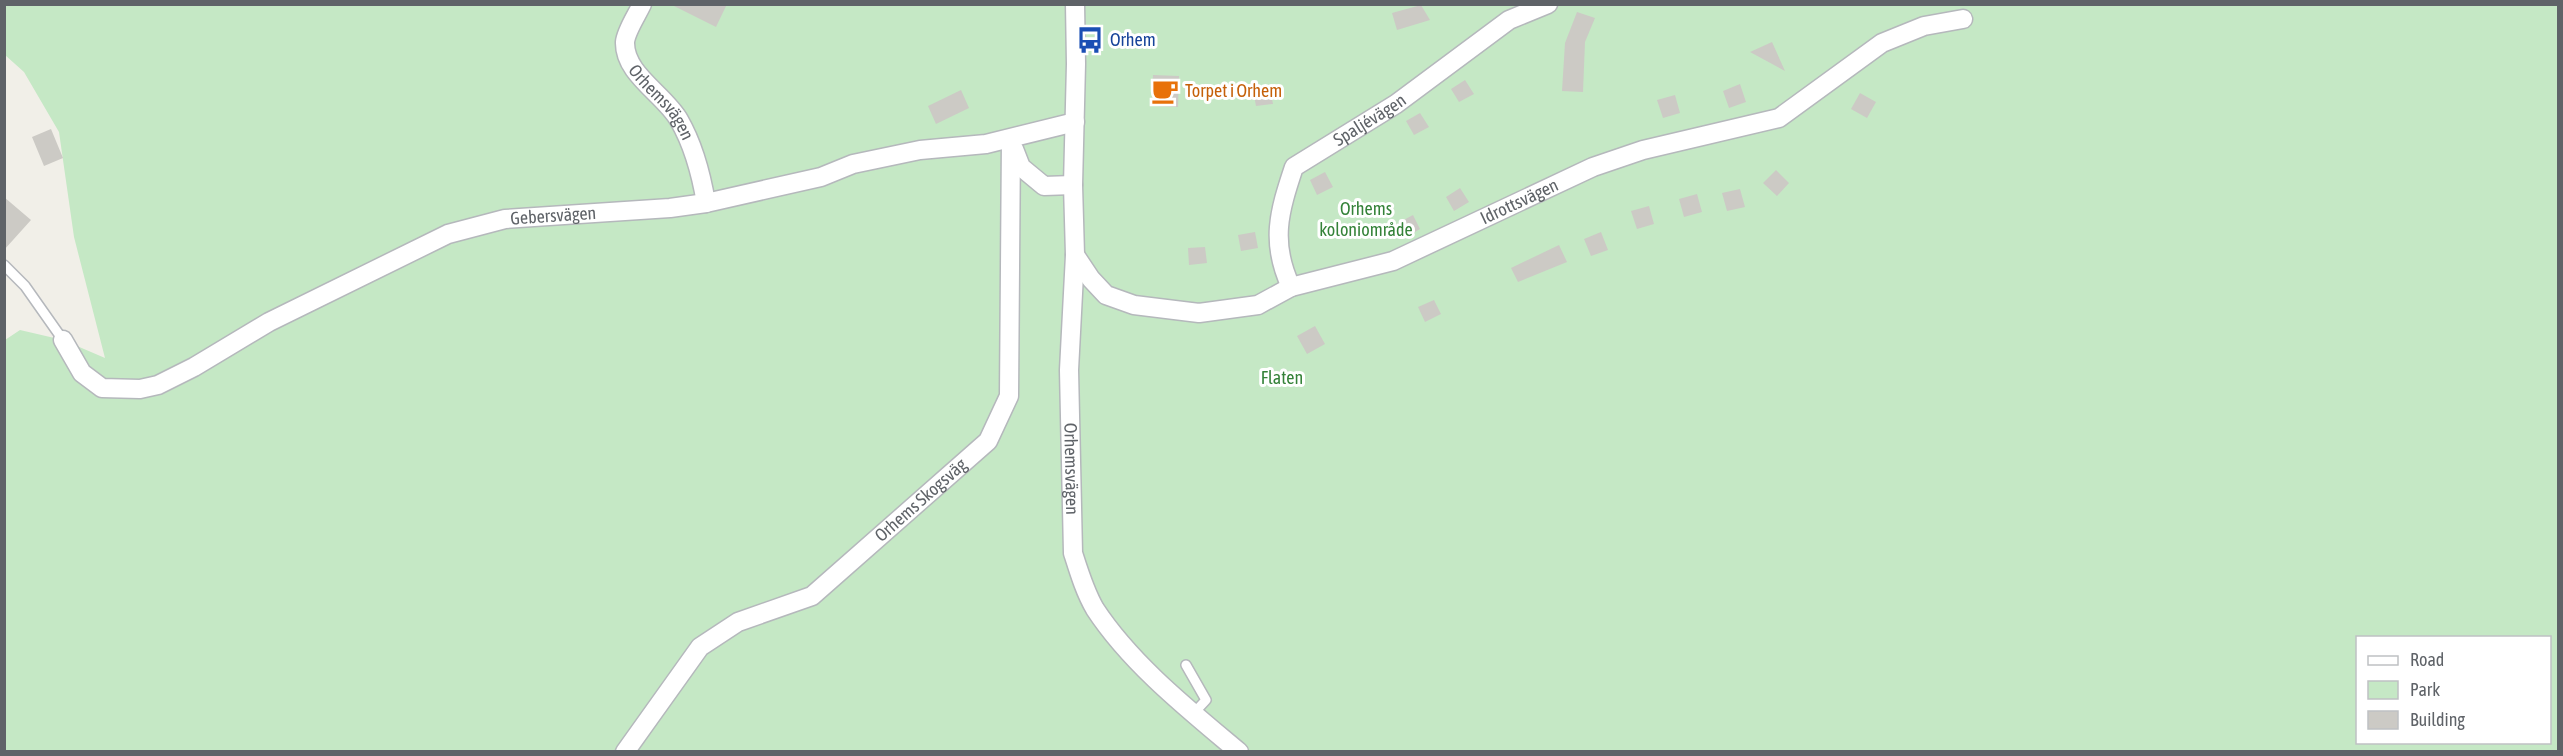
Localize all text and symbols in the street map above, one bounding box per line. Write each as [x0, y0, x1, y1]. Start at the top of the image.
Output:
bus stop icon: Orhem [1075, 25, 1105, 55]
place label: Orhem [1110, 29, 1156, 50]
street label: Orhemsvägen [624, 60, 699, 143]
cafe icon: Torpet i Orhem [1150, 76, 1180, 106]
place label: Torpet i Orhem [1185, 80, 1282, 101]
street label: Spaljévägen [1329, 89, 1410, 150]
street label: Idrottsvägen [1477, 174, 1561, 228]
park label: Orhems koloniområde [1319, 198, 1413, 240]
street label: Gebersvägen [510, 202, 597, 229]
park label: Flaten [1261, 367, 1303, 388]
street label: Orhemsvägen [1060, 423, 1083, 515]
street label: Orhems Skogsväg [870, 454, 971, 546]
legend [2356, 636, 2551, 744]
text: Road [2410, 649, 2444, 670]
text: Park [2410, 679, 2440, 700]
text: Building [2410, 709, 2465, 730]

